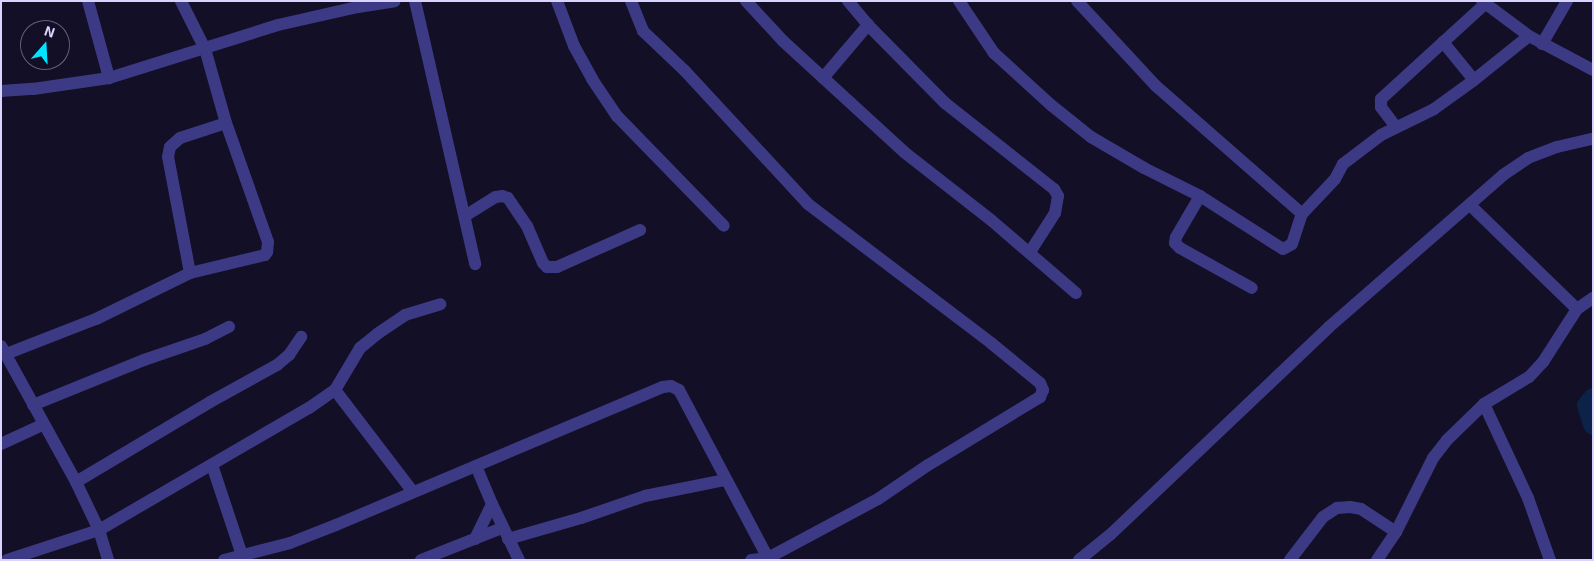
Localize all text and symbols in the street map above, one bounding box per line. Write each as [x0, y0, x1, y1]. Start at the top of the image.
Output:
north arrow [20, 20, 70, 70]
text: N [42, 22, 57, 41]

